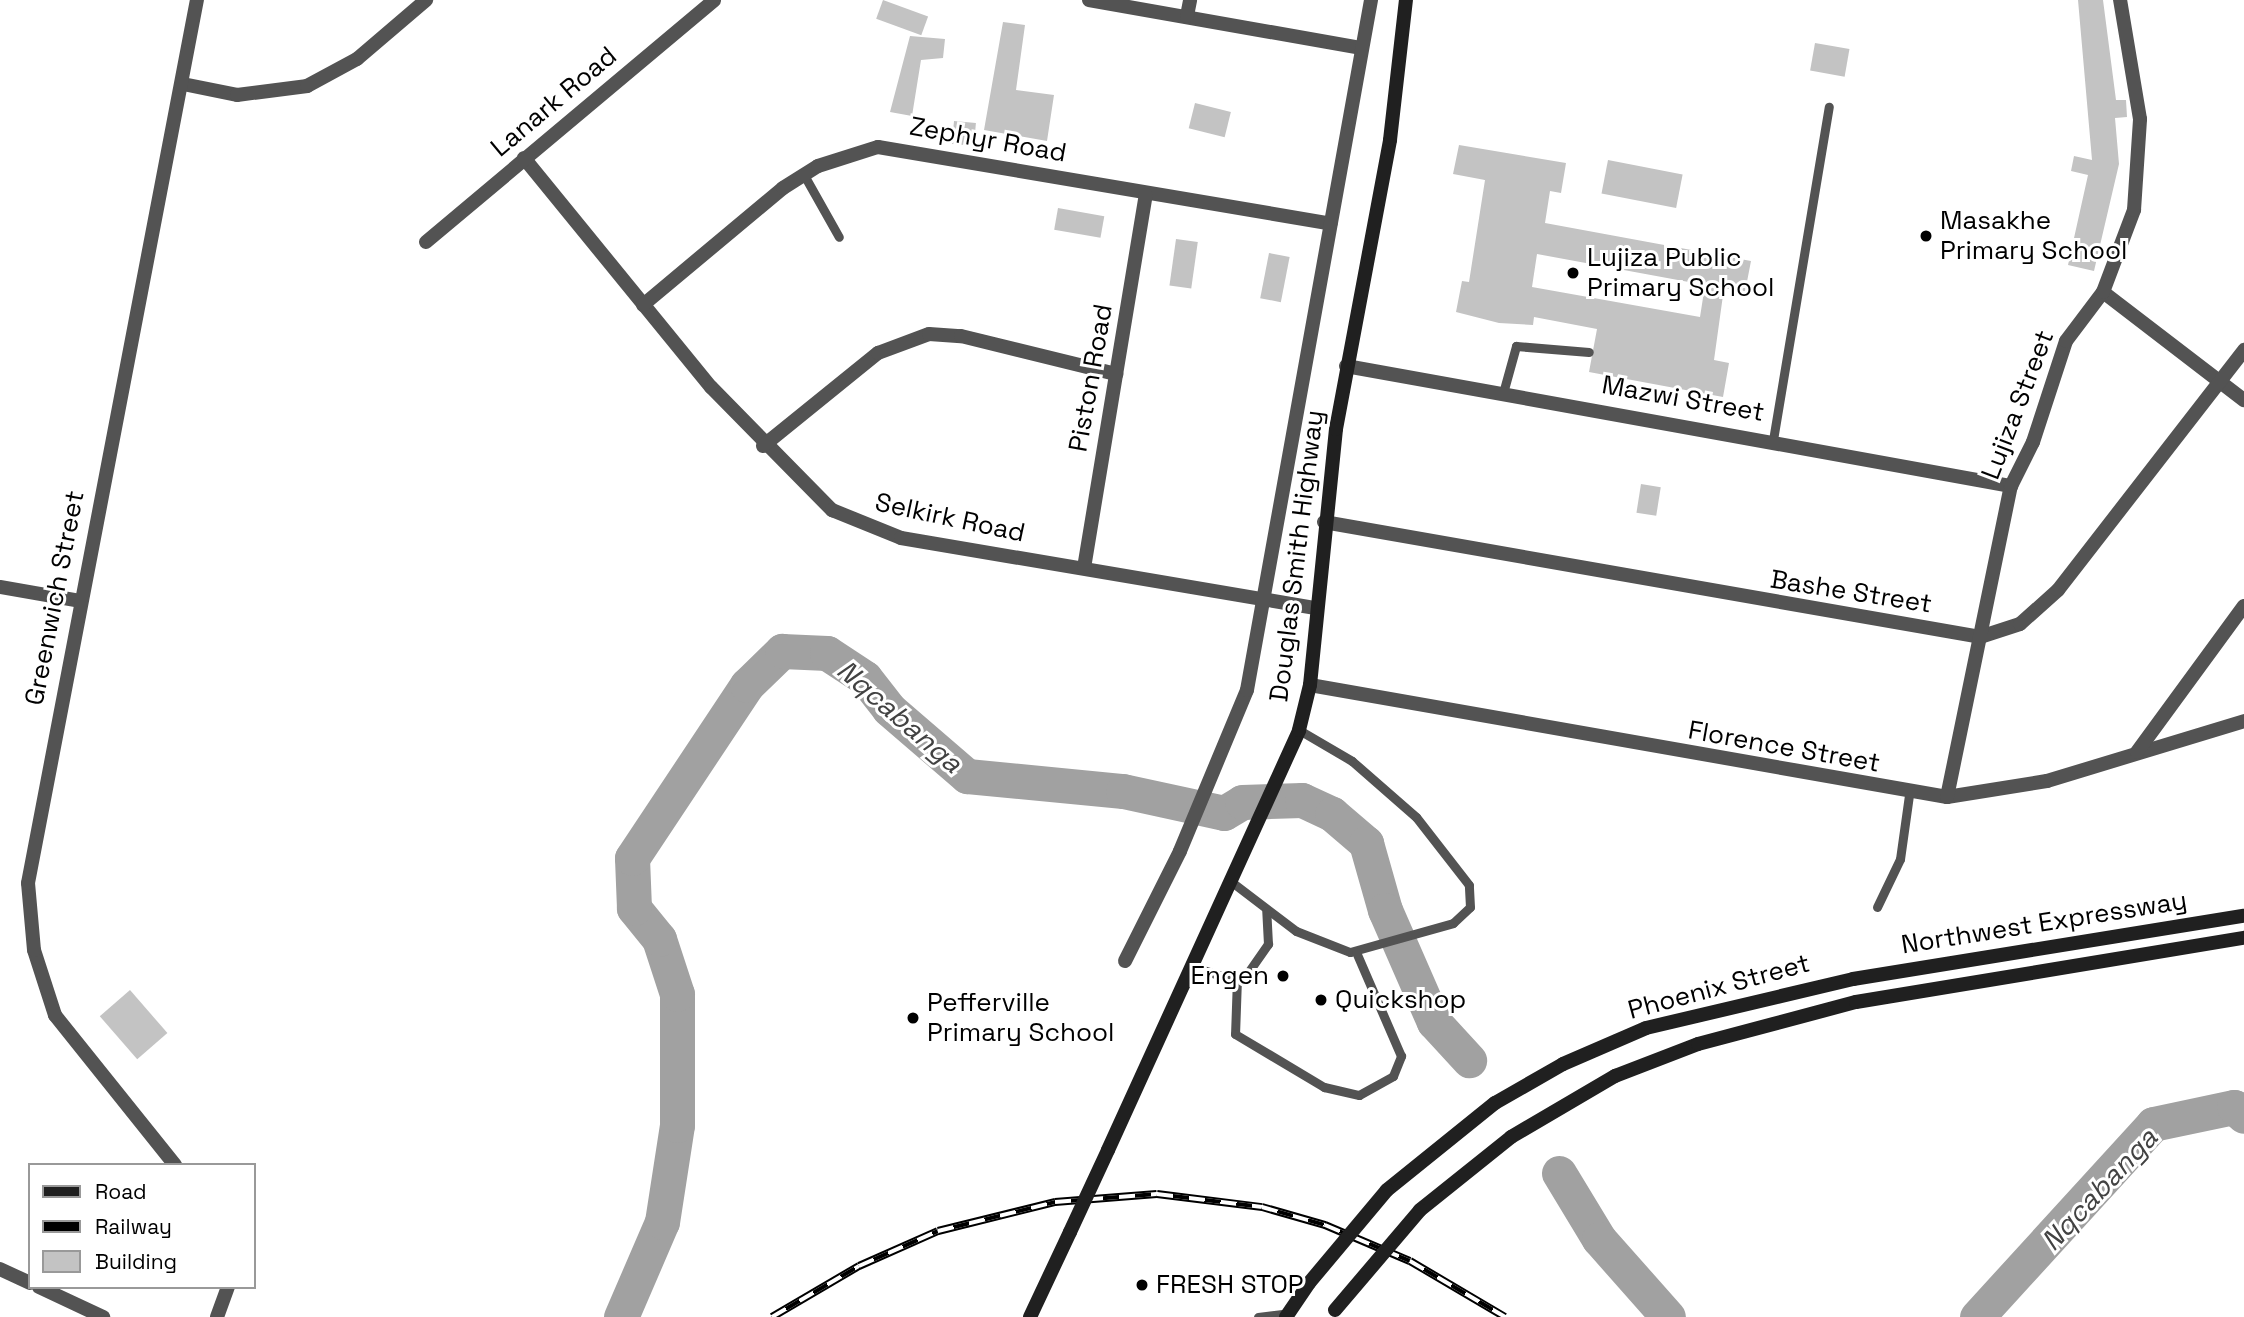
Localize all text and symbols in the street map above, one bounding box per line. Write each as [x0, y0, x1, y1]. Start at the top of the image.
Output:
street label: Lanark Road [485, 40, 623, 164]
street label: Zephyr Road [907, 111, 1069, 169]
place label: Masakhe Primary School [1940, 205, 2127, 266]
marker: Masakhe Primary School [1918, 228, 1934, 244]
place label: Lujiza Public Primary School [1587, 242, 1774, 304]
marker: Lujiza Public Primary School [1565, 265, 1581, 281]
street label: Piston Road [1063, 302, 1119, 454]
street label: Lujiza Street [1975, 326, 2061, 484]
street label: Mazwi Street [1599, 369, 1767, 429]
street label: Douglas Smith Highway [1264, 408, 1330, 704]
street label: Selkirk Road [872, 487, 1028, 549]
street label: Greenwich Street [19, 488, 91, 708]
street label: Bashe Street [1768, 564, 1934, 620]
water label: Nqcabanga [831, 653, 969, 779]
street label: Florence Street [1686, 715, 1882, 779]
street label: Northwest Expressway [1899, 885, 2189, 961]
street label: Phoenix Street [1625, 948, 1813, 1026]
place label: Engen [1190, 960, 1269, 992]
marker: Engen [1275, 968, 1291, 984]
place label: Quickshop [1335, 984, 1466, 1016]
place label: Pefferville Primary School [927, 987, 1114, 1048]
marker: Quickshop [1313, 992, 1329, 1008]
marker: Pefferville Primary School [905, 1010, 921, 1026]
water label: Nqcabanga [2034, 1121, 2164, 1257]
legend [28, 1163, 256, 1289]
text: Road [95, 1178, 147, 1205]
text: Railway [95, 1213, 172, 1240]
text: Building [95, 1248, 177, 1275]
place label: FRESH STOP [1156, 1269, 1303, 1301]
marker: FRESH STOP [1134, 1277, 1150, 1293]

